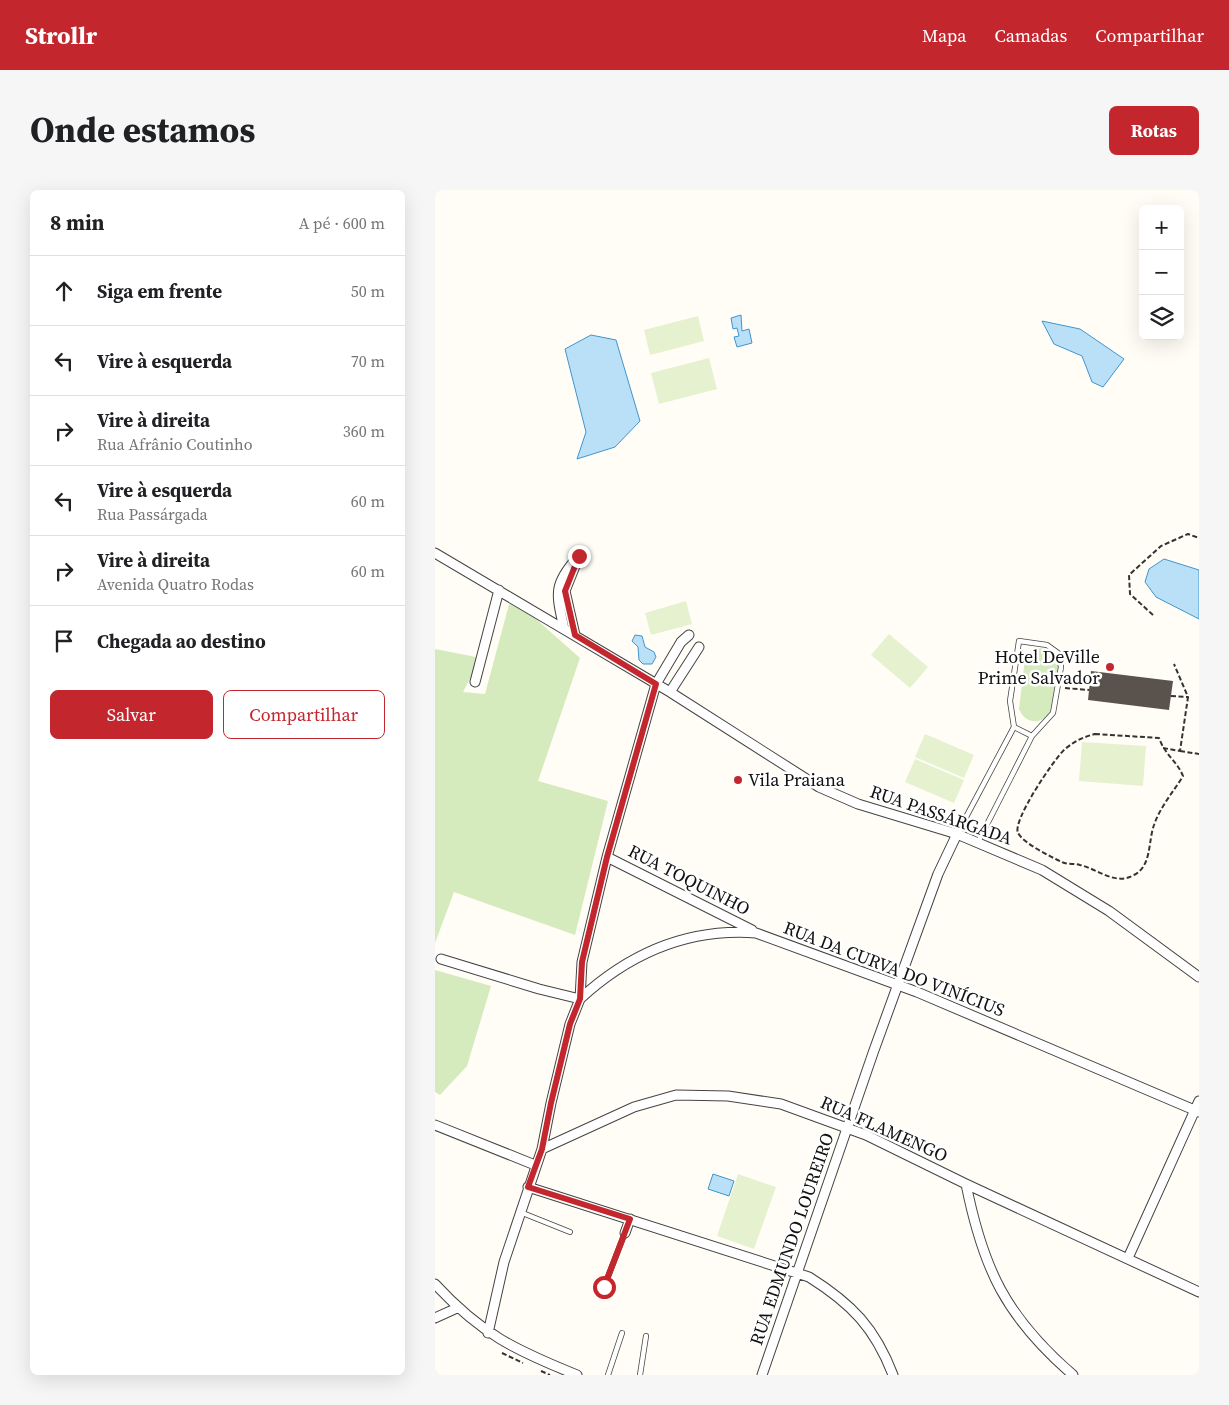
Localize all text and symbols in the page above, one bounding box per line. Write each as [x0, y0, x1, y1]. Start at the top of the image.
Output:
text: Strollr [25, 19, 97, 52]
text: Mapa [922, 23, 966, 48]
text: Camadas [994, 23, 1067, 48]
text: Compartilhar [1095, 23, 1204, 48]
text: Onde estamos [30, 106, 255, 154]
button: Rotas [1109, 106, 1199, 155]
map controls [1139, 205, 1184, 340]
button: + [1139, 205, 1184, 250]
text: 8 min [50, 208, 105, 237]
text: A pé · 600 m [299, 212, 385, 234]
button: − [1139, 250, 1184, 295]
icon: ahead [50, 277, 78, 305]
text: Siga em frente [97, 278, 222, 304]
text: 50 m [351, 280, 385, 302]
button: layers [1139, 295, 1184, 340]
icon: left [50, 347, 78, 375]
text: Vire à esquerda [97, 348, 232, 374]
text: 70 m [351, 350, 385, 372]
text: Vire à direita [97, 407, 210, 433]
icon: right [50, 417, 78, 445]
text: 360 m [343, 420, 385, 442]
text: Rua Afrânio Coutinho [97, 433, 252, 455]
text: Vire à esquerda [97, 477, 232, 503]
icon: left [50, 487, 78, 515]
text: 60 m [351, 490, 385, 512]
text: Rua Passárgada [97, 503, 208, 525]
route end [568, 545, 591, 568]
text: Vire à direita [97, 547, 210, 573]
icon: right [50, 557, 78, 585]
text: 60 m [351, 560, 385, 582]
text: Avenida Quatro Rodas [97, 573, 254, 595]
icon: arrive [50, 627, 78, 655]
text: Chegada ao destino [97, 628, 266, 654]
place label: Hotel DeVille Prime Salvador [978, 644, 1100, 690]
marker: Hotel DeVille Prime Salvador [1104, 661, 1116, 673]
button: Salvar [50, 690, 213, 739]
button: Compartilhar [223, 690, 385, 739]
place label: Vila Praiana [748, 767, 846, 792]
marker: Vila Praiana [732, 774, 744, 786]
street label: RUA PASSÁRGADA [867, 778, 1016, 851]
street label: RUA TOQUINHO [624, 838, 754, 921]
street label: RUA DA CURVA DO VINÍCIUS [780, 915, 1008, 1022]
street label: RUA FLAMENGO [817, 1089, 952, 1168]
street label: RUA EDMUNDO LOUREIRO [743, 1129, 840, 1348]
route start [593, 1276, 616, 1299]

